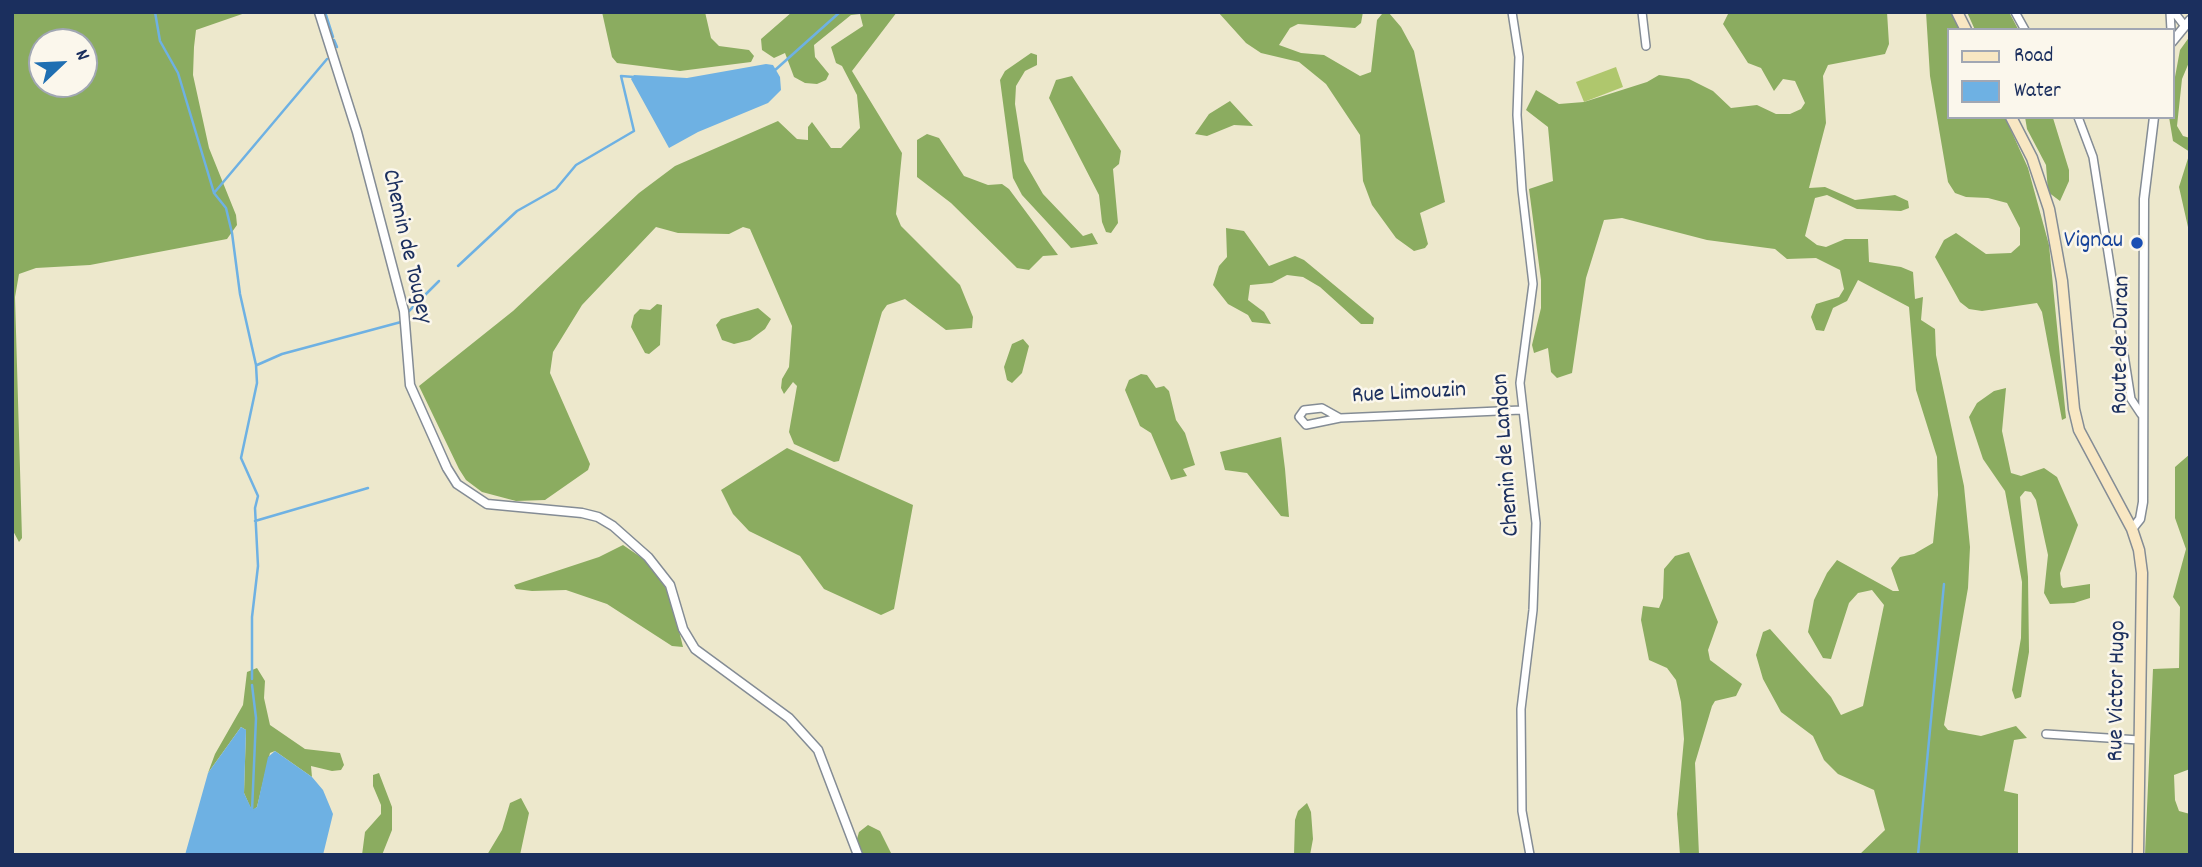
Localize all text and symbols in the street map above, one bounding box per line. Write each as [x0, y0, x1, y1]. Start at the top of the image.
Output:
north arrow [28, 28, 98, 98]
legend [1946, 28, 2174, 119]
text: Road [2014, 42, 2053, 72]
text: N [67, 46, 95, 65]
text: Water [2014, 77, 2061, 107]
street label: Chemin de Tougey [373, 167, 437, 327]
place label: Vignau [2064, 229, 2123, 257]
marker: Vignau [2129, 235, 2145, 251]
street label: Route de Duran [2107, 275, 2139, 415]
street label: Chemin de Landon [1488, 373, 1528, 537]
street label: Rue Limouzin [1351, 378, 1467, 412]
street label: Rue Victor Hugo [2103, 620, 2135, 762]

